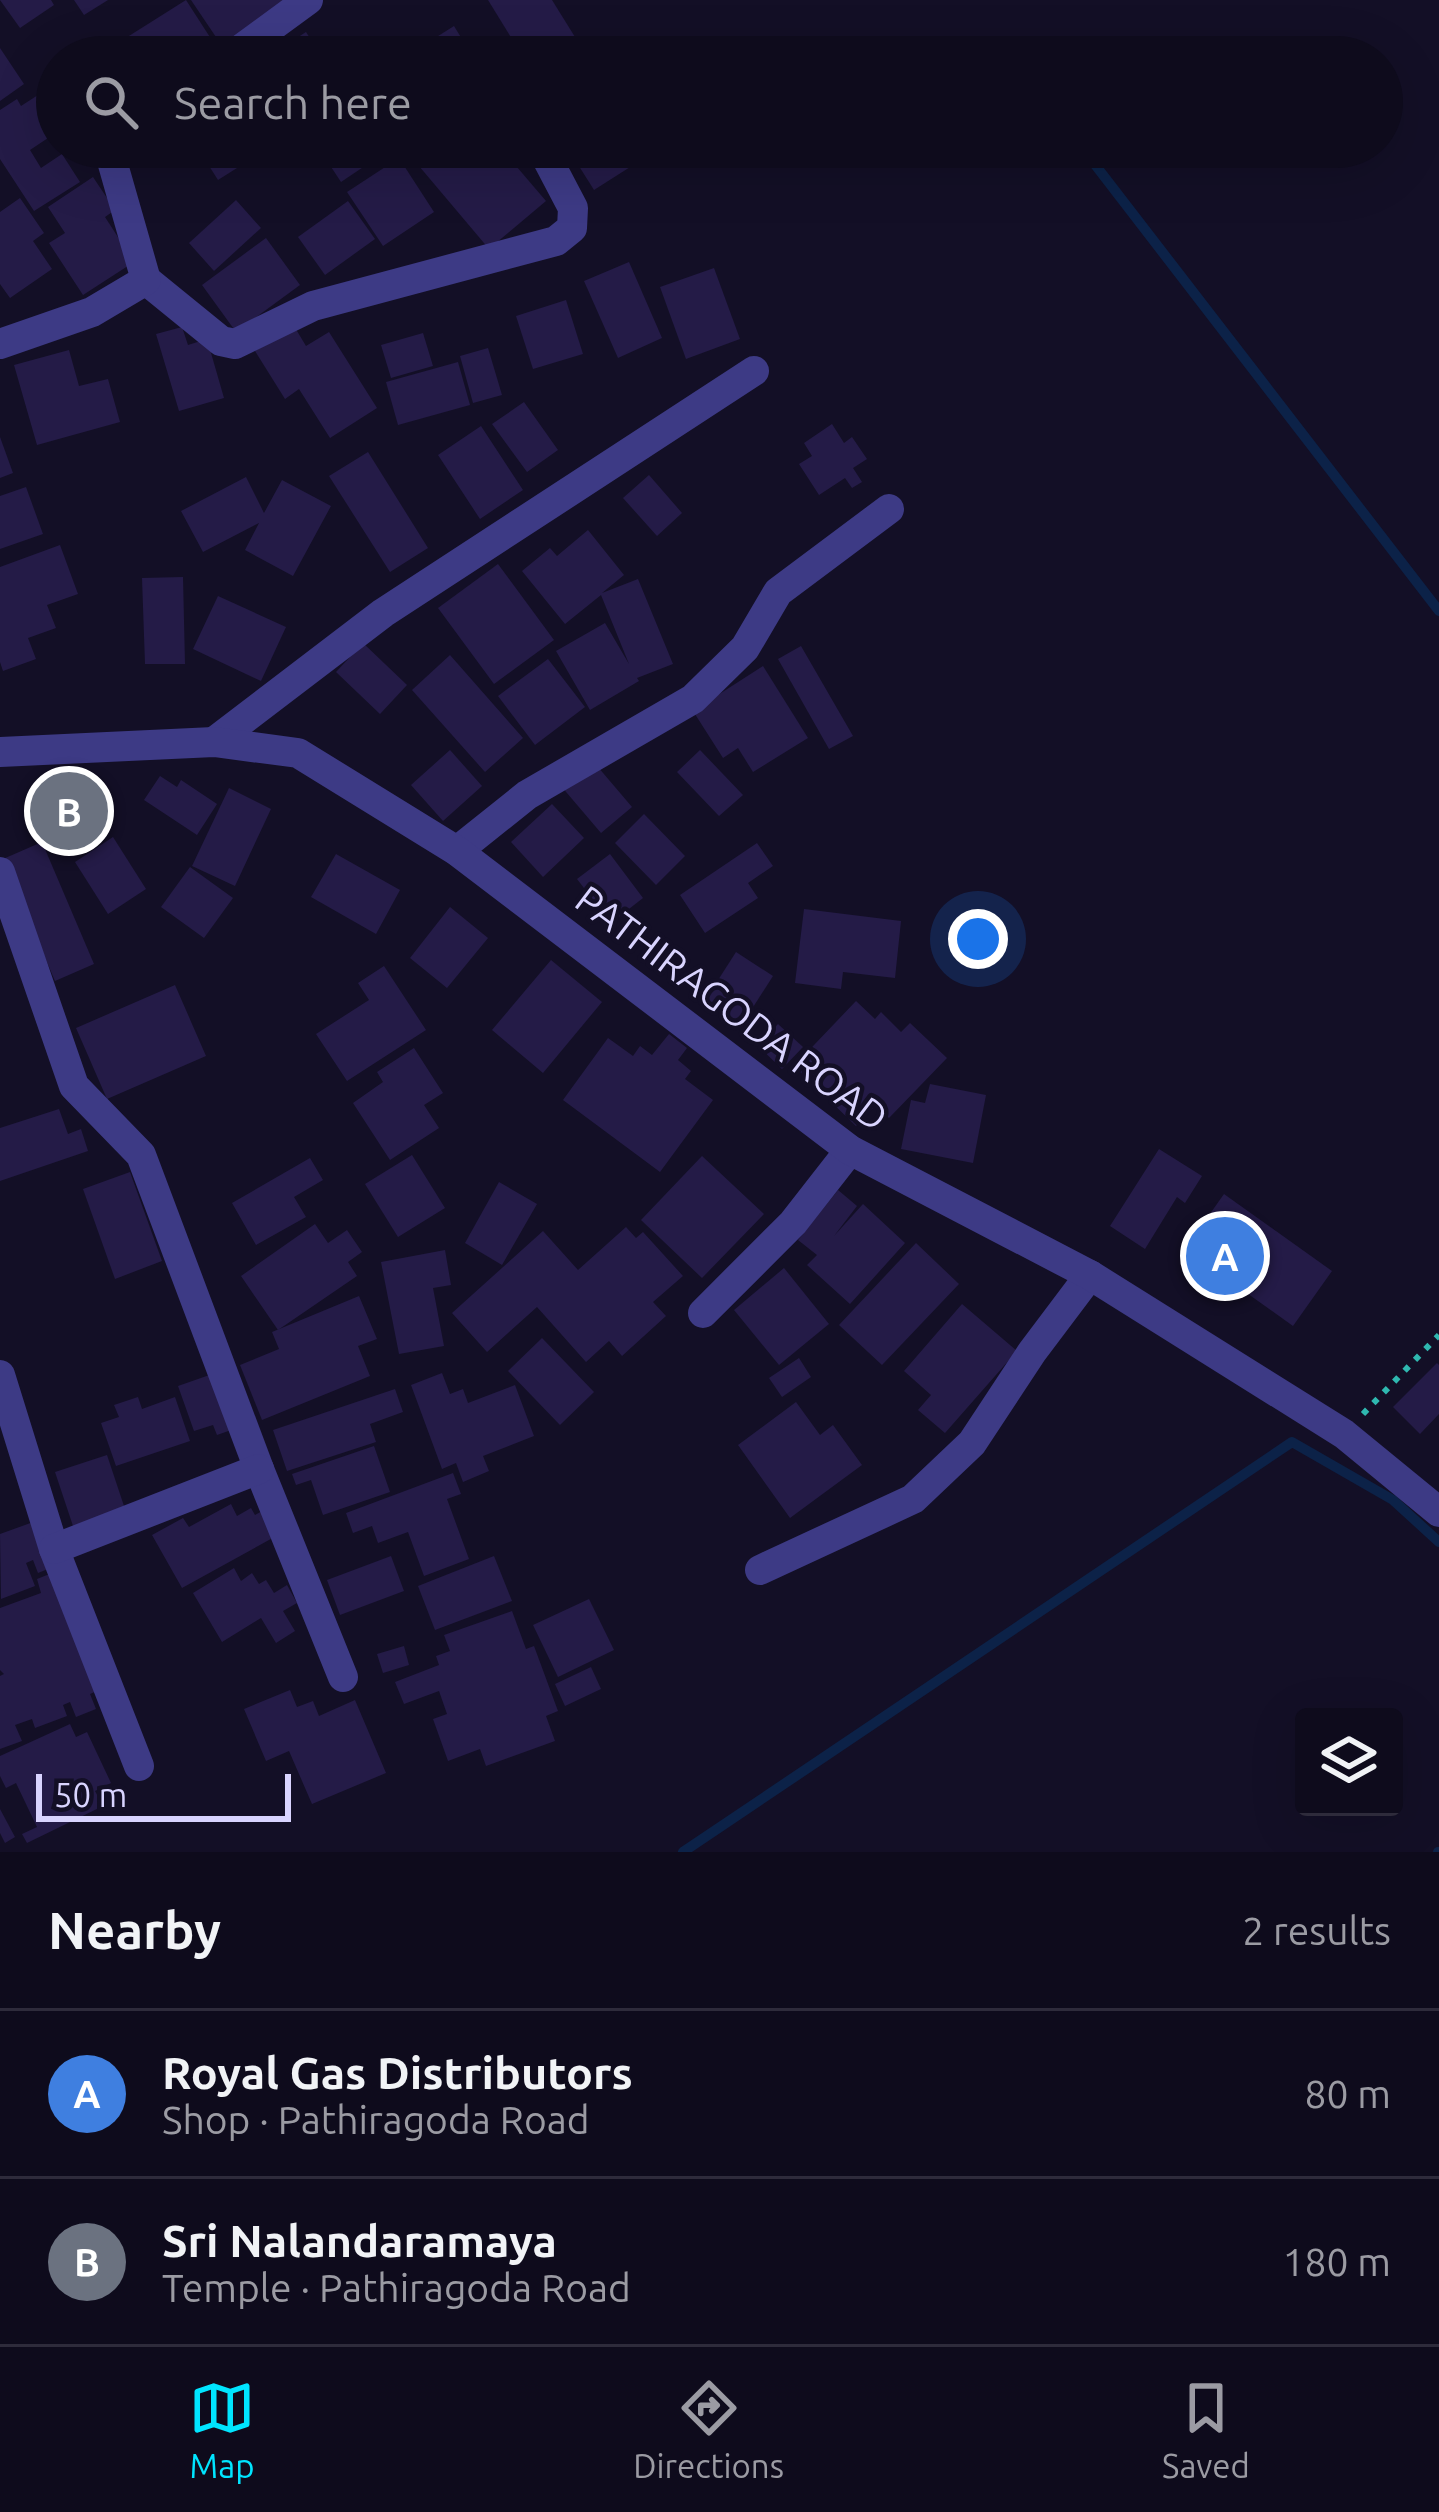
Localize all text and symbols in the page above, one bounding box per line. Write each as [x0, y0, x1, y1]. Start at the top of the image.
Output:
search box [36, 36, 1403, 168]
icon: search [78, 69, 144, 135]
text: Search here [174, 77, 412, 128]
pin: B [30, 766, 108, 856]
street label: PATHIRAGODA ROAD [568, 876, 896, 1139]
your location [948, 909, 1008, 969]
pin: A [1186, 1211, 1264, 1301]
map controls [1295, 1708, 1403, 1816]
button: layers [1295, 1708, 1403, 1816]
scale bar [36, 1768, 291, 1821]
text: 50 m [54, 1776, 127, 1813]
text: Nearby [48, 1901, 221, 1959]
text: 2 results [1242, 1909, 1391, 1952]
text: Royal Gas Distributors [162, 2047, 633, 2098]
text: A [73, 2072, 101, 2115]
text: 80 m [1304, 2072, 1391, 2115]
text: Shop · Pathiragoda Road [162, 2098, 590, 2141]
text: Sri Nalandaramaya [162, 2215, 557, 2266]
text: B [74, 2240, 100, 2283]
text: 180 m [1282, 2240, 1391, 2283]
text: Temple · Pathiragoda Road [162, 2266, 631, 2309]
tab: Map [189, 2375, 255, 2484]
tab: Directions [633, 2375, 784, 2484]
tab: Saved [1162, 2375, 1250, 2484]

